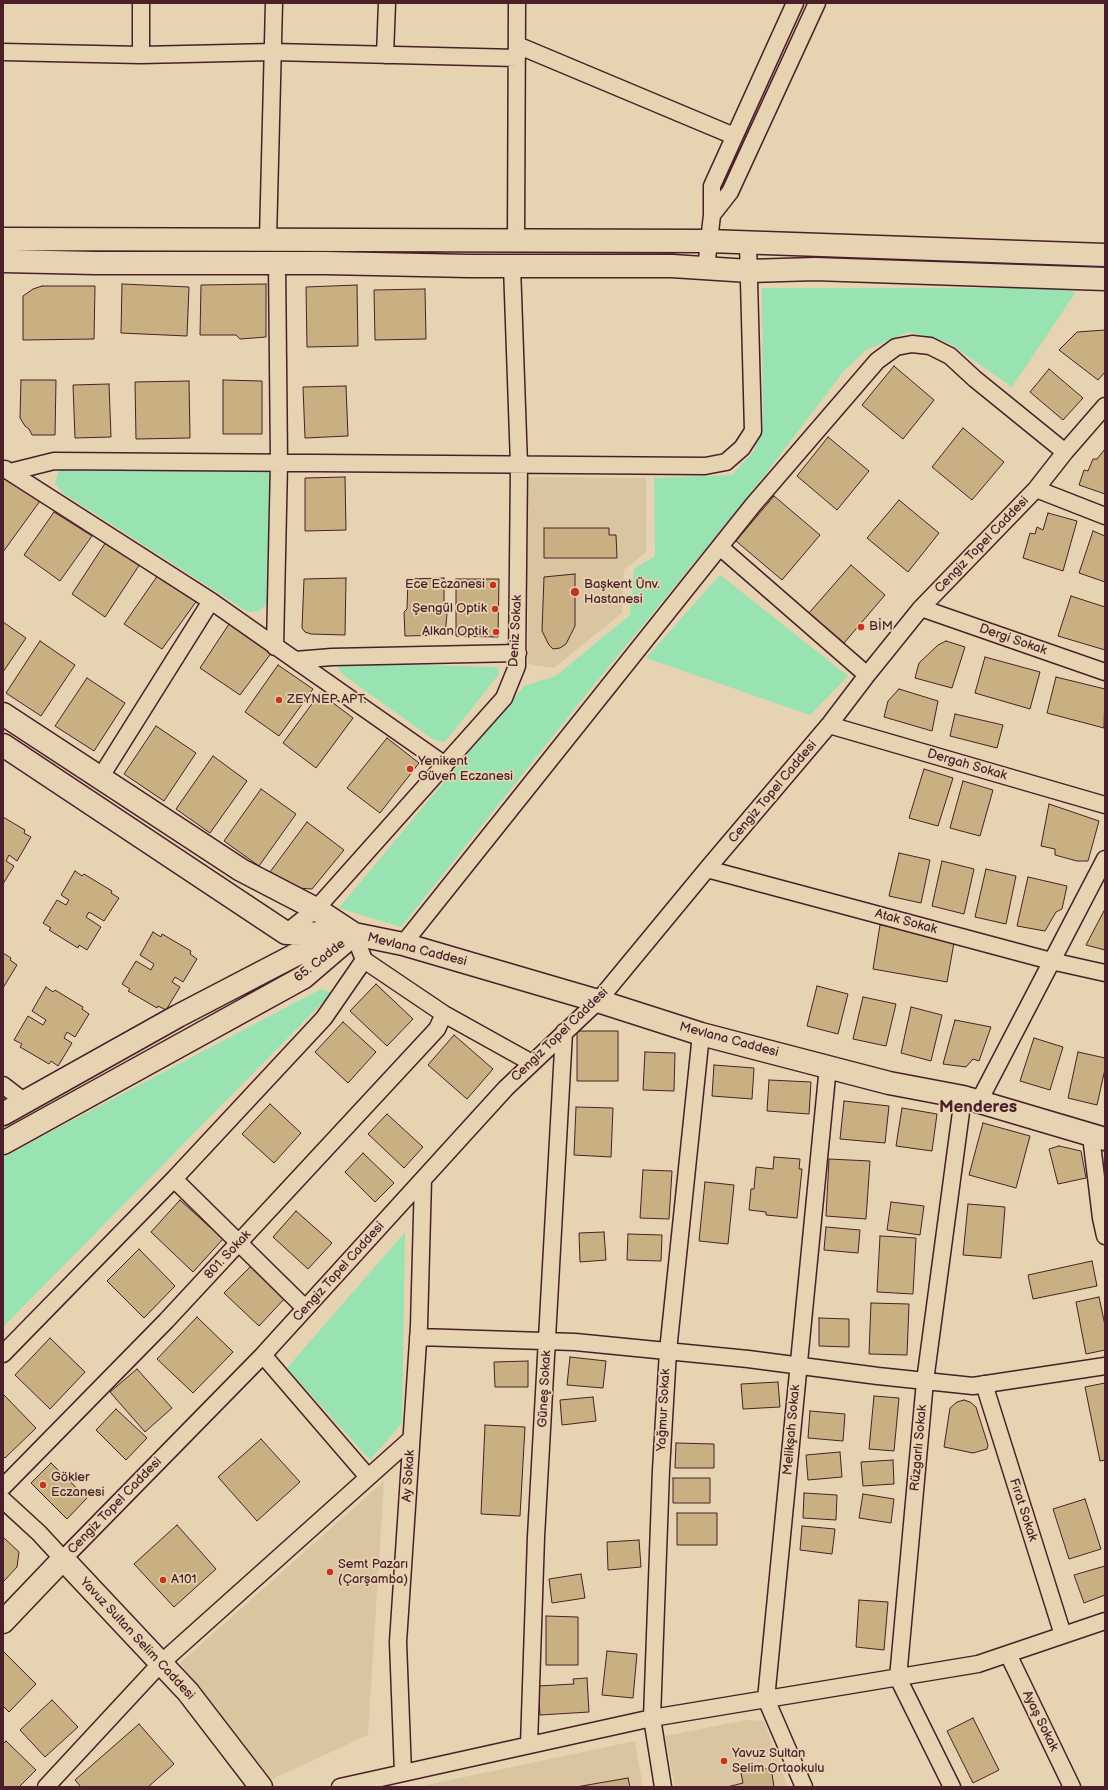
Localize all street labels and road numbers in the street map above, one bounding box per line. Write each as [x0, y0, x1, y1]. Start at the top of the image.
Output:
street label: Cengiz Topel Caddesi [932, 493, 1032, 597]
street label: Deniz Sokak [506, 595, 526, 667]
street label: Dergi Sokak [977, 621, 1049, 659]
street label: Cengiz Topel Caddesi [726, 738, 820, 846]
street label: Dergah Sokak [925, 746, 1009, 784]
street label: Atak Sokak [873, 906, 939, 938]
street label: Mevlana Caddesi [366, 930, 468, 970]
street label: 65. Cadde [291, 936, 349, 986]
street label: Cengiz Topel Caddesi [508, 985, 612, 1085]
street label: Mevlana Caddesi [678, 1019, 780, 1061]
street label: Cengiz Topel Caddesi [290, 1219, 388, 1325]
street label: 801. Sokak [201, 1227, 255, 1283]
street label: Güneş Sokak [535, 1350, 555, 1428]
street label: Yağmur Sokak [654, 1368, 674, 1452]
street label: Melikşah Sokak [780, 1384, 804, 1476]
street label: Rüzgarlı Sokak [907, 1404, 931, 1492]
street label: Ay Sokak [399, 1449, 419, 1503]
street label: Cengiz Topel Caddesi [65, 1454, 165, 1558]
street label: Fırat Sokak [1006, 1477, 1040, 1543]
street label: Yavuz Sultan Selim Caddesi [76, 1575, 198, 1703]
street label: Ayaş Sokak [1019, 1688, 1061, 1754]

